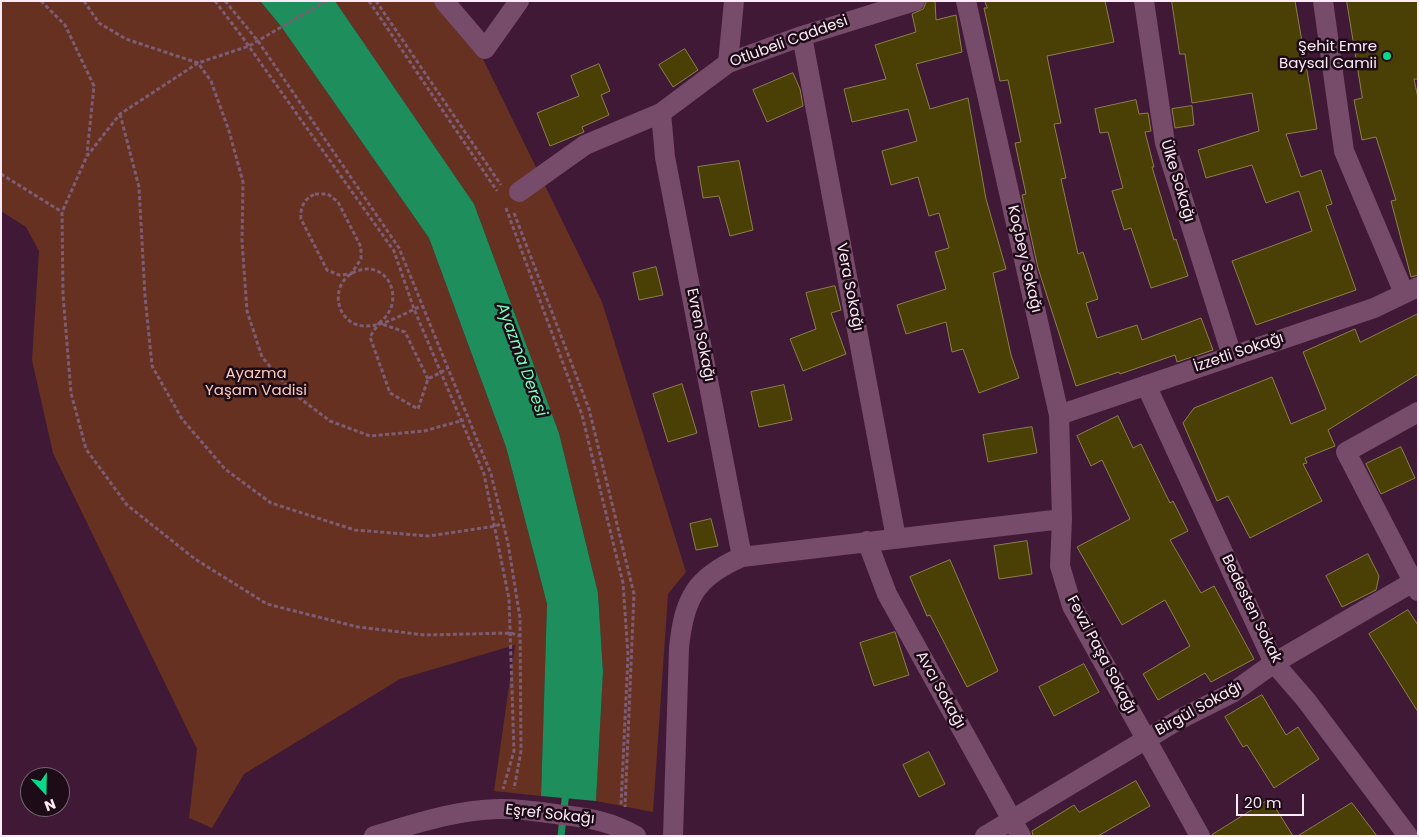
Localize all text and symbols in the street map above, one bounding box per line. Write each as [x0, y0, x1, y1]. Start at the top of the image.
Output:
street label: Otlubeli Caddesi [728, 12, 850, 72]
place label: Şehit Emre Baysal Camii [1279, 38, 1377, 73]
marker: Şehit Emre Baysal Camii [1381, 50, 1393, 62]
street label: Ülke Sokağı [1156, 138, 1198, 224]
street label: Koçbey Sokağı [1003, 204, 1045, 314]
street label: Vera Sokağı [832, 241, 866, 333]
street label: Evren Sokağı [682, 287, 718, 383]
water label: Ayazma Deresi [492, 301, 550, 419]
street label: İzzetli Sokağı [1192, 329, 1286, 377]
park label: Ayazma Yaşam Vadisi [205, 365, 307, 400]
street label: Bedesten Sokak [1217, 552, 1285, 666]
street label: Fevzi Paşa Sokağı [1062, 593, 1140, 717]
street label: Avcı Sokağı [911, 648, 969, 732]
street label: Birgül Sokağı [1153, 678, 1245, 740]
north arrow [20, 767, 70, 817]
scale bar [1239, 784, 1306, 816]
text: 20 m [1244, 792, 1282, 813]
text: N [42, 794, 59, 816]
street label: Eşref Sokağı [505, 801, 595, 829]

